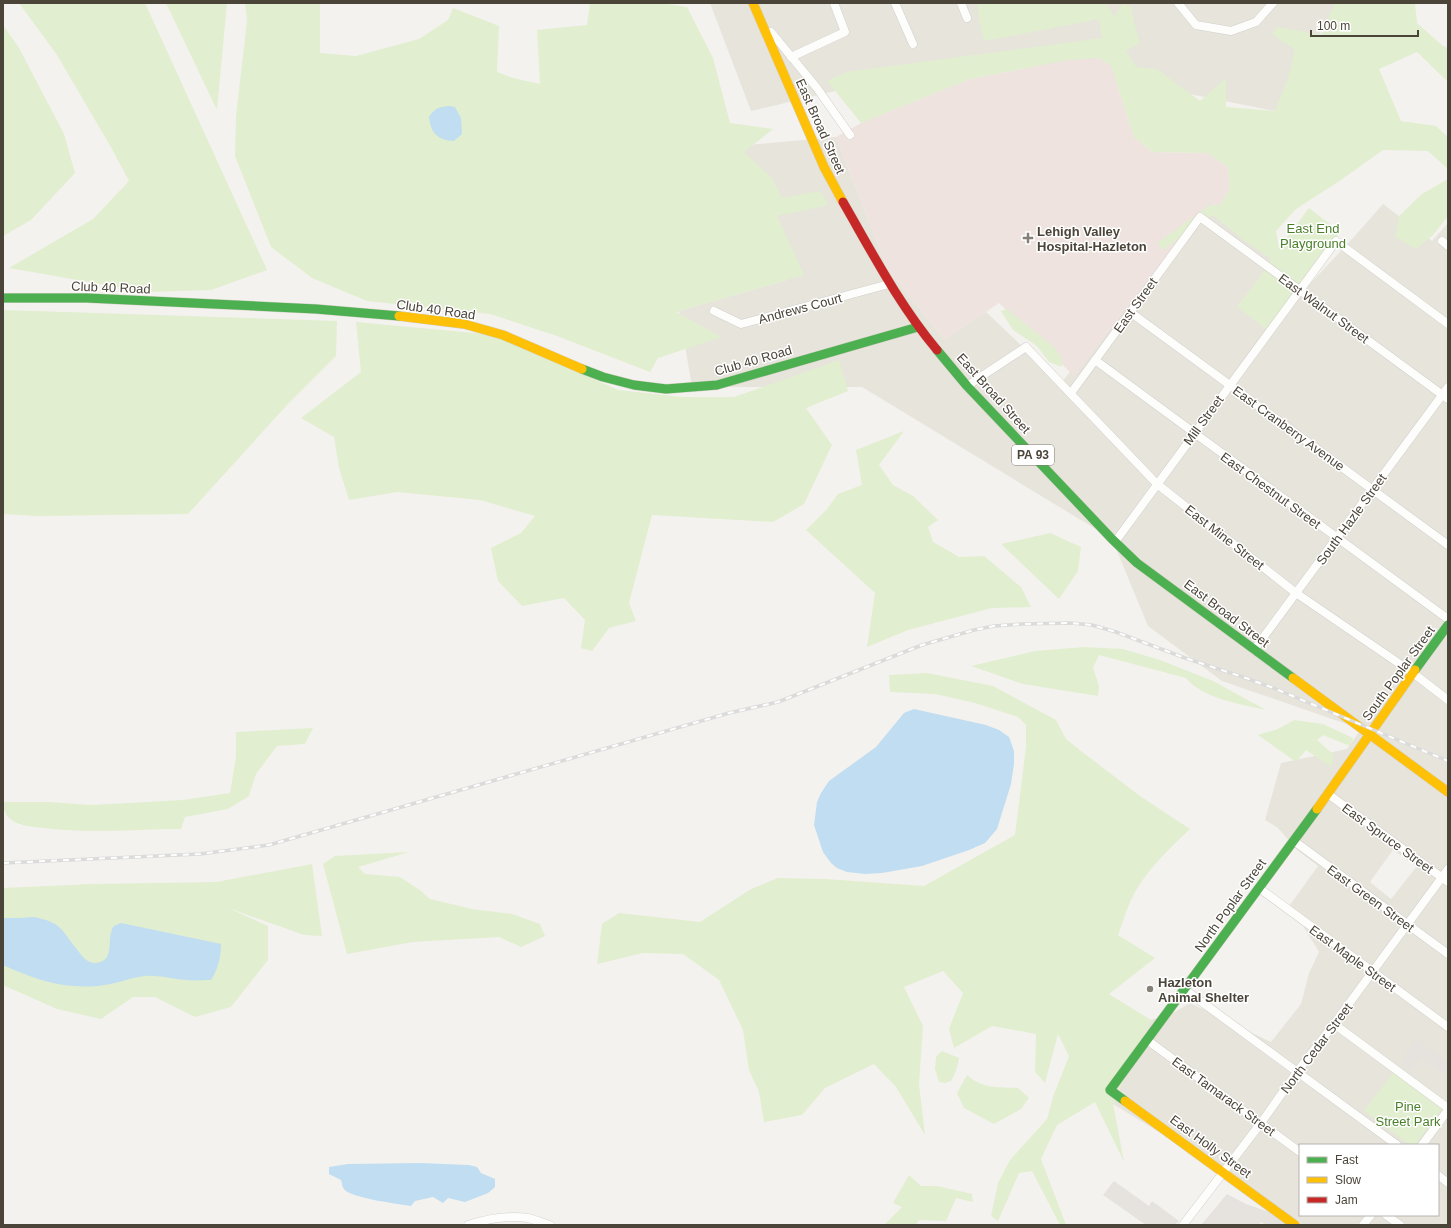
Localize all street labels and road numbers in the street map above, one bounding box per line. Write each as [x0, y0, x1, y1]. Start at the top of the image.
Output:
street label: East Broad Street [793, 76, 848, 176]
street label: East Walnut Street [1276, 271, 1372, 346]
street label: East Street [1110, 275, 1161, 336]
street label: Club 40 Road [71, 279, 151, 296]
street label: Andrews Court [757, 290, 844, 327]
street label: Club 40 Road [396, 297, 476, 322]
street label: Club 40 Road [713, 342, 793, 379]
street label: East Broad Street [954, 350, 1034, 437]
street label: East Cranberry Avenue [1230, 383, 1347, 474]
street label: Mill Street [1180, 392, 1227, 448]
road number: PA 93 [1012, 445, 1054, 465]
street label: East Chestnut Street [1218, 449, 1324, 532]
street label: South Hazle Street [1313, 470, 1390, 568]
street label: East Mine Street [1182, 502, 1267, 573]
street label: East Broad Street [1181, 577, 1272, 650]
street label: South Poplar Street [1359, 623, 1438, 724]
street label: East Spruce Street [1339, 800, 1437, 877]
street label: North Poplar Street [1192, 856, 1269, 955]
street label: East Green Street [1324, 862, 1418, 935]
street label: East Maple Street [1307, 922, 1399, 995]
street label: North Cedar Street [1278, 1000, 1355, 1096]
street label: East Tamarack Street [1169, 1054, 1279, 1139]
street label: East Holly Street [1167, 1112, 1255, 1181]

